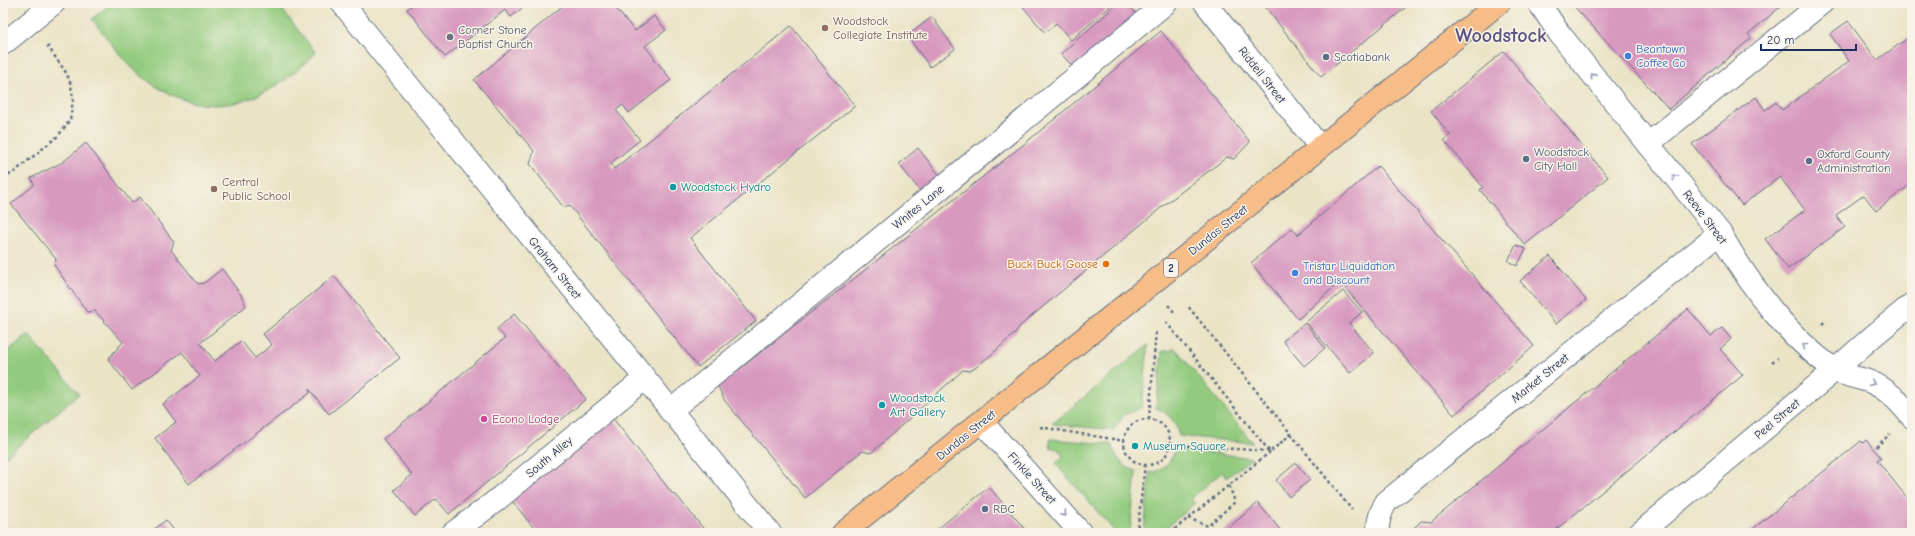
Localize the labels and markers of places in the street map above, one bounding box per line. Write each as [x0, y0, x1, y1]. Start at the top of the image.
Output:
place label: Woodstock Collegiate Institute [833, 14, 928, 42]
place label: Corner Stone Baptist Church [458, 23, 533, 51]
marker: Woodstock Collegiate Institute [820, 23, 830, 33]
marker: Corner Stone Baptist Church [445, 32, 455, 42]
place label: Beantown Coffee Co [1636, 42, 1686, 70]
place label: Scotiabank [1334, 50, 1390, 64]
marker: Beantown Coffee Co [1623, 51, 1633, 61]
marker: Scotiabank [1321, 52, 1331, 62]
place label: Woodstock City Hall [1534, 145, 1589, 173]
place label: Oxford County Administration [1817, 147, 1891, 175]
marker: Woodstock City Hall [1521, 154, 1531, 164]
marker: Oxford County Administration [1804, 156, 1814, 166]
place label: Central Public School [222, 175, 291, 203]
place label: Woodstock Hydro [681, 180, 771, 194]
marker: Woodstock Hydro [668, 182, 678, 192]
marker: Central Public School [209, 184, 219, 194]
place label: Buck Buck Goose [1007, 257, 1098, 271]
marker: Buck Buck Goose [1101, 259, 1111, 269]
place label: Tristar Liquidation and Discount [1303, 259, 1395, 287]
marker: Tristar Liquidation and Discount [1290, 268, 1300, 278]
place label: Woodstock Art Gallery [890, 391, 946, 419]
marker: Woodstock Art Gallery [877, 400, 887, 410]
place label: Econo Lodge [492, 412, 559, 426]
marker: Econo Lodge [479, 414, 489, 424]
place label: Museum Square [1143, 439, 1226, 453]
marker: Museum Square [1130, 441, 1140, 451]
place label: RBC [993, 502, 1015, 516]
marker: RBC [980, 504, 990, 514]

